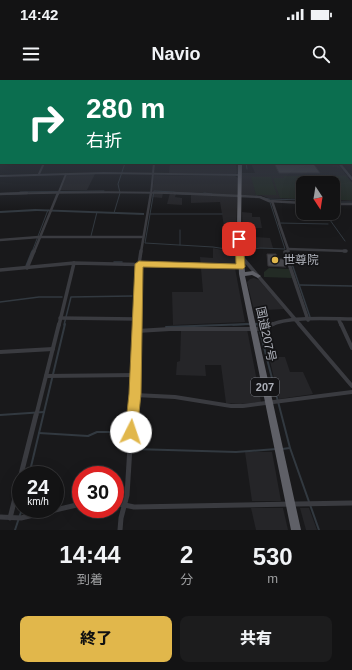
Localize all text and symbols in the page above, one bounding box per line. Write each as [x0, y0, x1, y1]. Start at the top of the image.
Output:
text: 14:42 [20, 6, 58, 23]
icon: menu [20, 43, 42, 65]
icon: search [310, 43, 332, 65]
text: Navio [151, 44, 201, 64]
text: 280 m [86, 93, 165, 124]
icon: right [20, 96, 72, 148]
text: 右折 [86, 131, 122, 151]
north arrow [296, 176, 340, 220]
map controls [296, 176, 340, 220]
pin [222, 222, 256, 256]
icon: arrive [228, 228, 250, 250]
place label: 世尊院 [283, 253, 319, 267]
marker: 世尊院 [270, 255, 280, 265]
street label: 国道207号 [253, 305, 279, 363]
road number: 207 [251, 378, 279, 396]
position arrow [110, 411, 152, 453]
speed limit sign: 30 [72, 466, 124, 518]
text: 24 [27, 476, 49, 498]
text: km/h [27, 496, 49, 507]
text: 14:44 [59, 541, 121, 568]
text: 2 [180, 541, 193, 568]
text: 530 [253, 543, 293, 570]
text: m [267, 571, 278, 586]
text: 到着 [77, 572, 103, 587]
text: 分 [180, 572, 193, 587]
button: 終了 [20, 616, 172, 662]
button: 共有 [180, 616, 332, 662]

